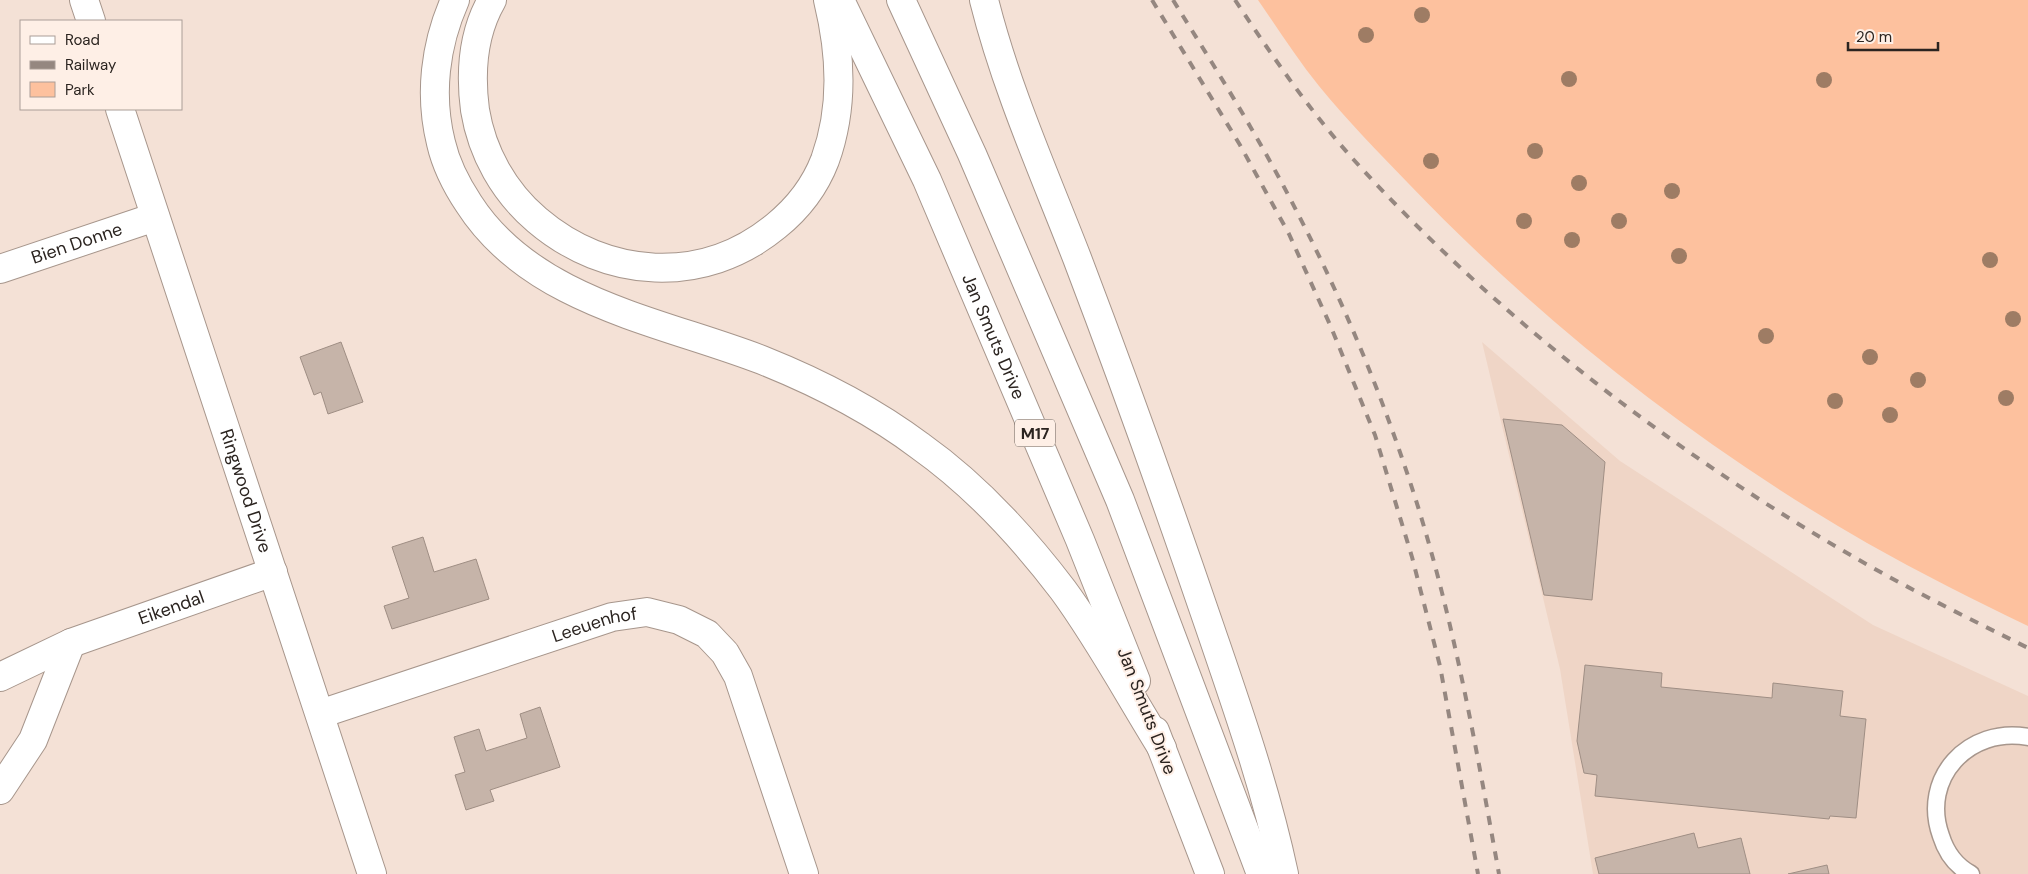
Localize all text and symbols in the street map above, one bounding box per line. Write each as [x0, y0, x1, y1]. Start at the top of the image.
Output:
legend [20, 20, 182, 110]
scale bar [1848, 20, 1938, 52]
text: 20 m [1856, 27, 1892, 47]
text: Road [65, 30, 100, 50]
text: Railway [65, 55, 117, 75]
text: Park [65, 80, 95, 100]
street label: Bien Donne [28, 217, 125, 270]
street label: Jan Smuts Drive [956, 270, 1031, 403]
road number: M17 [1015, 419, 1055, 446]
street label: Ringwood Drive [214, 426, 277, 556]
street label: Eikendal [135, 585, 208, 630]
street label: Leeuenhof [549, 602, 639, 648]
street label: Jan Smuts Drive [1112, 644, 1182, 778]

